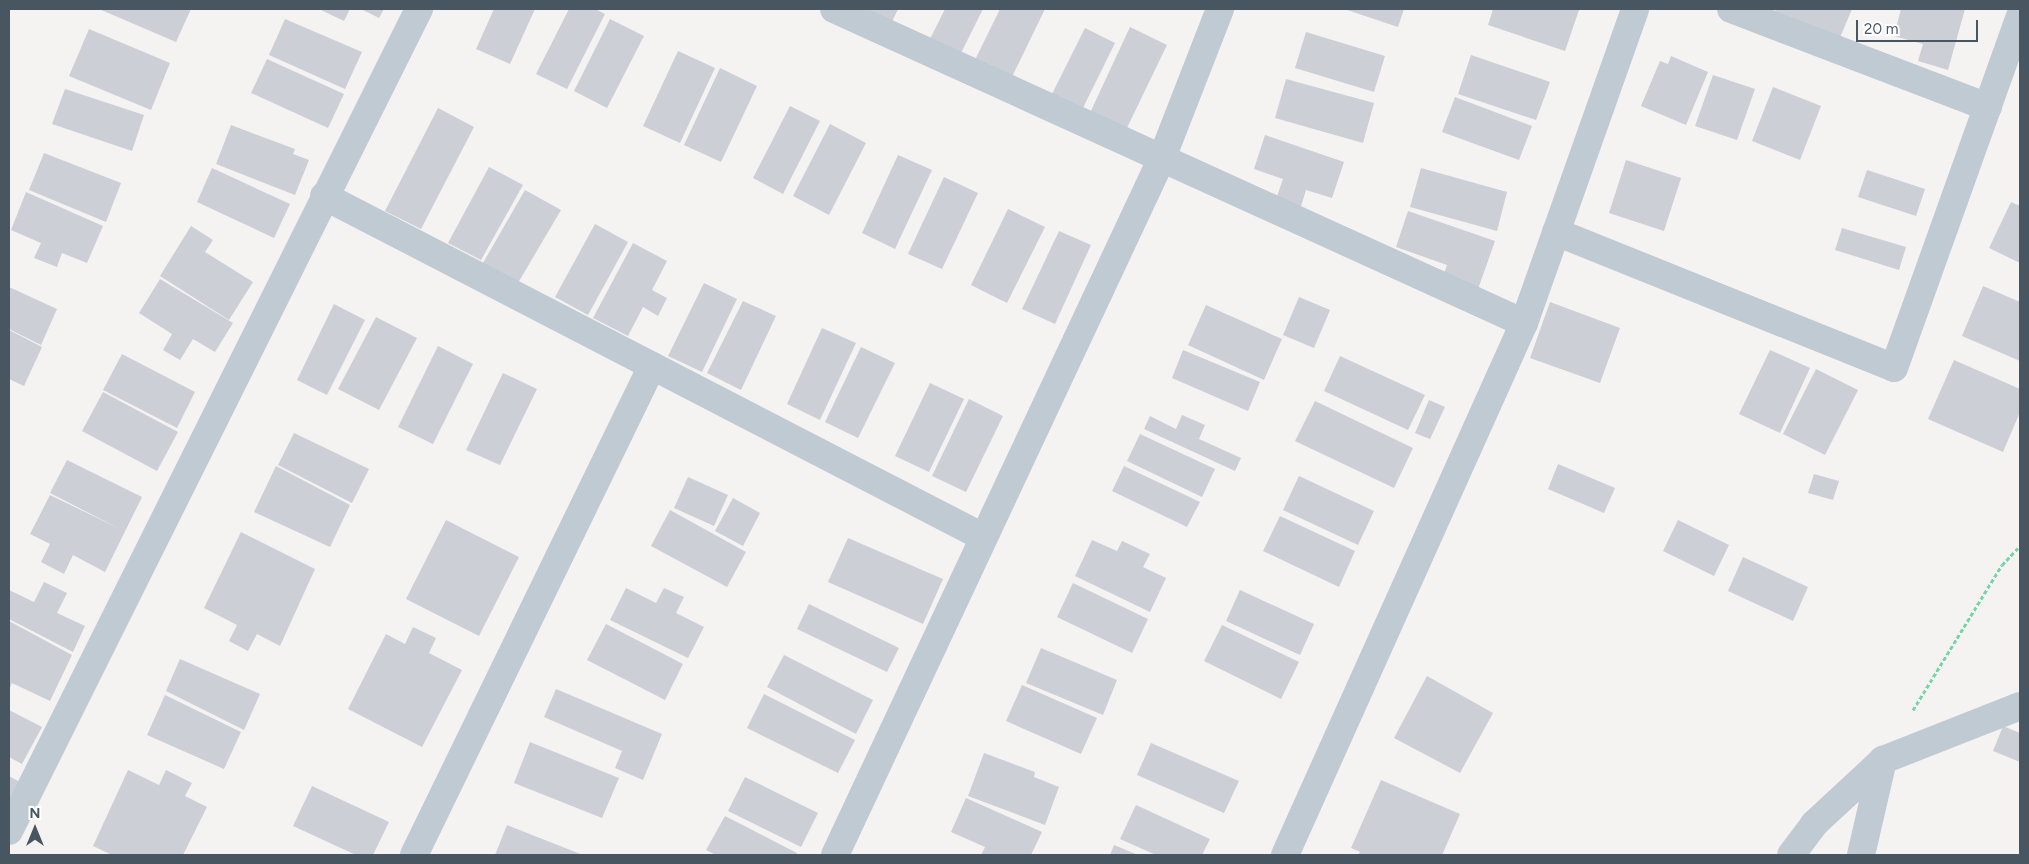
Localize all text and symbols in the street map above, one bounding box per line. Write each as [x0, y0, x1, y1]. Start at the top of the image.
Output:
scale bar [1859, 10, 1982, 42]
text: 20 m [1864, 20, 1898, 38]
north arrow [10, 804, 60, 854]
text: N [30, 805, 40, 822]

